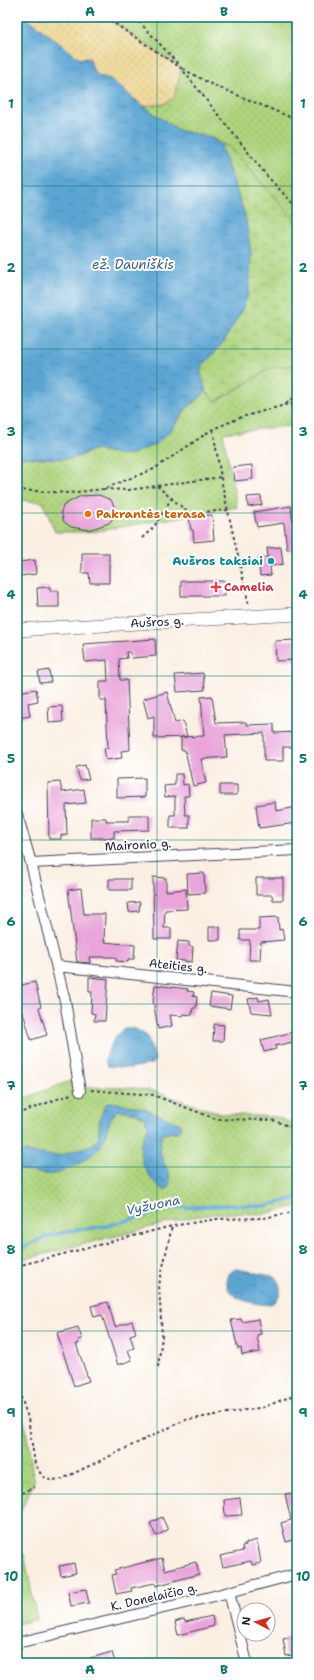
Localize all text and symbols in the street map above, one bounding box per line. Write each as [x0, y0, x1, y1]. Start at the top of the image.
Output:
text: A [85, 3, 95, 20]
text: B [220, 3, 228, 20]
text: 1 [8, 95, 14, 112]
text: 1 [300, 95, 306, 112]
water label: ež. Dauniškis [92, 256, 174, 273]
text: 2 [6, 259, 16, 276]
text: 2 [298, 259, 308, 276]
text: 3 [6, 423, 16, 440]
text: 3 [298, 423, 308, 440]
place label: Pakrantės terasa [96, 506, 206, 522]
marker: Pakrantės terasa [83, 509, 93, 519]
place label: Aušros taksiai [172, 553, 263, 569]
marker: Aušros taksiai [266, 556, 276, 566]
place label: Camelia [224, 579, 274, 595]
marker: Camelia [211, 582, 221, 592]
text: 4 [6, 586, 16, 603]
text: 4 [298, 586, 308, 603]
street label: Aušros g. [130, 613, 184, 631]
text: 5 [7, 750, 15, 767]
text: 5 [299, 750, 307, 767]
street label: Maironio g. [104, 835, 172, 855]
text: 6 [6, 913, 16, 930]
text: 6 [298, 913, 308, 930]
street label: Ateities g. [148, 955, 208, 977]
text: 7 [6, 1077, 16, 1094]
text: 7 [298, 1077, 308, 1094]
water label: Vyžuona [125, 1191, 181, 1219]
text: 8 [6, 1241, 16, 1258]
text: 8 [298, 1241, 308, 1258]
text: 9 [6, 1404, 16, 1421]
text: 9 [298, 1404, 308, 1421]
text: 10 [4, 1568, 18, 1585]
text: 10 [296, 1568, 310, 1585]
street label: K. Donelaičio g. [109, 1579, 199, 1615]
north arrow [236, 1602, 276, 1642]
text: N [239, 1616, 254, 1626]
text: A [85, 1661, 95, 1678]
text: B [220, 1661, 228, 1678]

